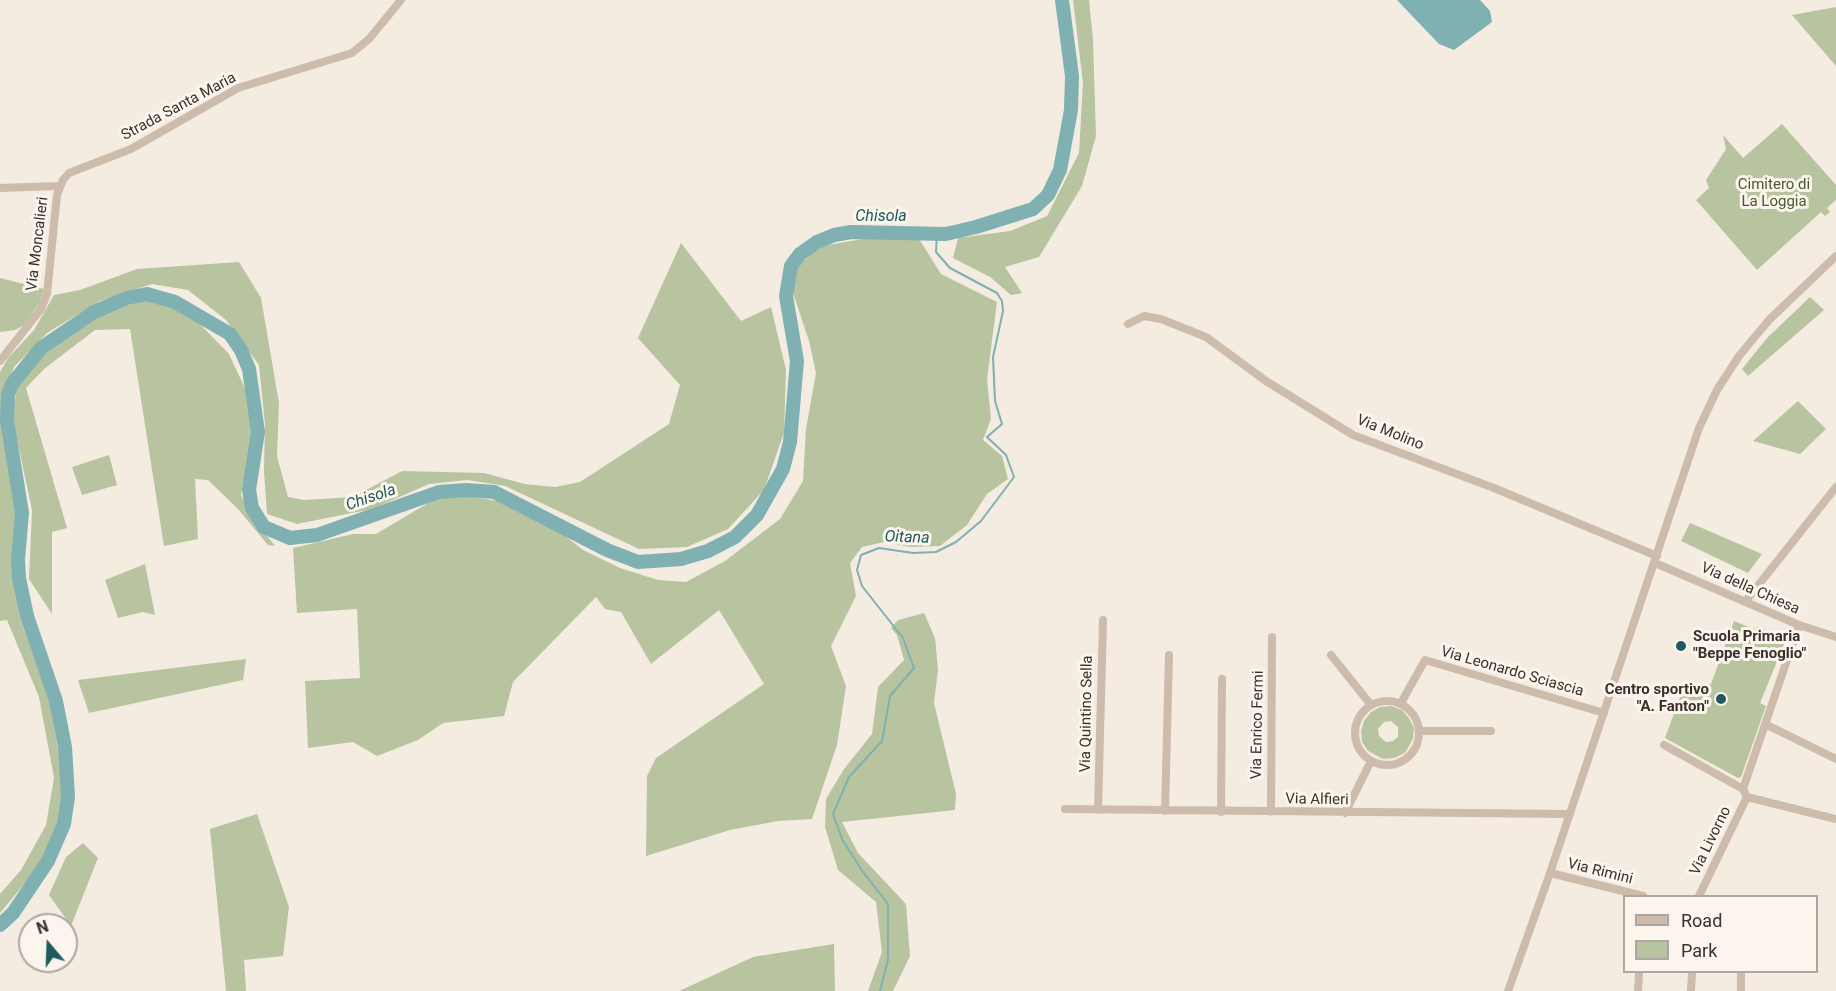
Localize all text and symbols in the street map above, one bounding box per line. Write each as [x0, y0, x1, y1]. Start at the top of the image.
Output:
street label: Strada Santa Maria [119, 69, 239, 145]
park label: Cimitero di La Loggia [1738, 176, 1810, 211]
street label: Via Moncalieri [23, 196, 53, 292]
water label: Chisola [855, 207, 907, 227]
street label: Via Molino [1354, 411, 1426, 455]
water label: Chisola [344, 481, 398, 515]
water label: Oitana [884, 528, 930, 548]
street label: Via della Chiesa [1698, 559, 1802, 619]
place label: Scuola Primaria "Beppe Fenoglio" [1693, 628, 1806, 663]
marker: Scuola Primaria "Beppe Fenoglio" [1674, 639, 1688, 653]
street label: Via Leonardo Sciascia [1439, 643, 1585, 701]
street label: Via Quintino Sella [1077, 655, 1097, 773]
street label: Via Enrico Fermi [1248, 670, 1268, 780]
place label: Centro sportivo "A. Fanton" [1605, 681, 1709, 716]
marker: Centro sportivo "A. Fanton" [1714, 692, 1728, 706]
street label: Via Alfieri [1285, 790, 1349, 810]
street label: Via Livorno [1687, 804, 1735, 878]
street label: Via Rimini [1565, 855, 1635, 889]
legend [1623, 895, 1818, 973]
text: Road [1681, 910, 1722, 931]
north arrow [18, 913, 78, 973]
text: N [34, 917, 51, 938]
text: Park [1681, 940, 1717, 961]

